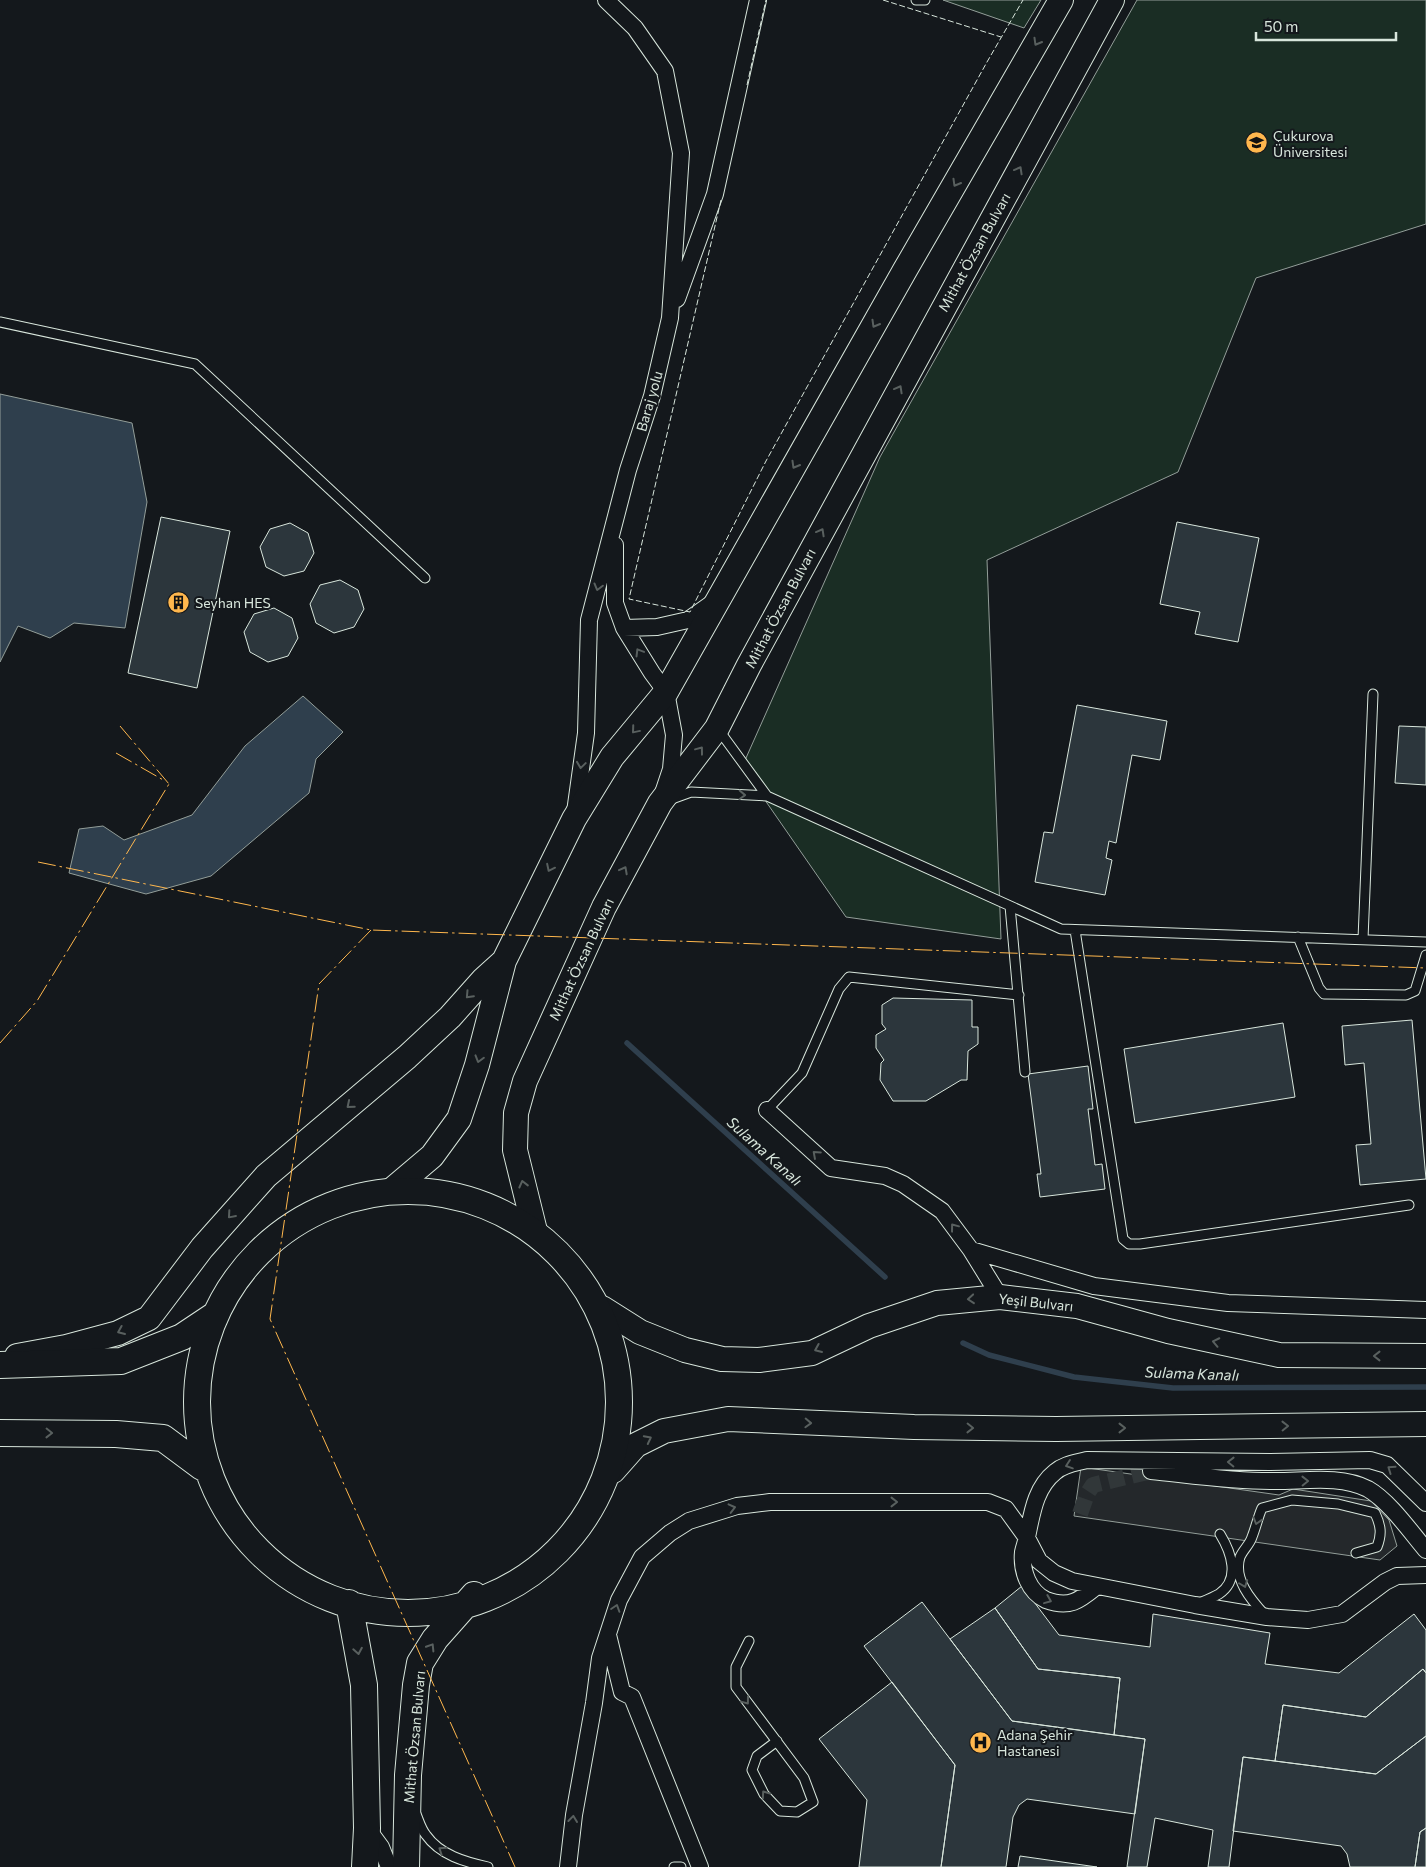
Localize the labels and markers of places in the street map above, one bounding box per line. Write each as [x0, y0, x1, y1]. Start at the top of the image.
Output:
place label: Çukurova Üniversitesi [1273, 127, 1347, 160]
school or university icon: Çukurova Üniversitesi [1245, 131, 1269, 155]
building icon: Seyhan HES [167, 590, 191, 614]
place label: Seyhan HES [195, 594, 271, 611]
place label: Adana Şehir Hastanesi [997, 1726, 1073, 1759]
hospital icon: Adana Şehir Hastanesi [969, 1730, 993, 1754]

